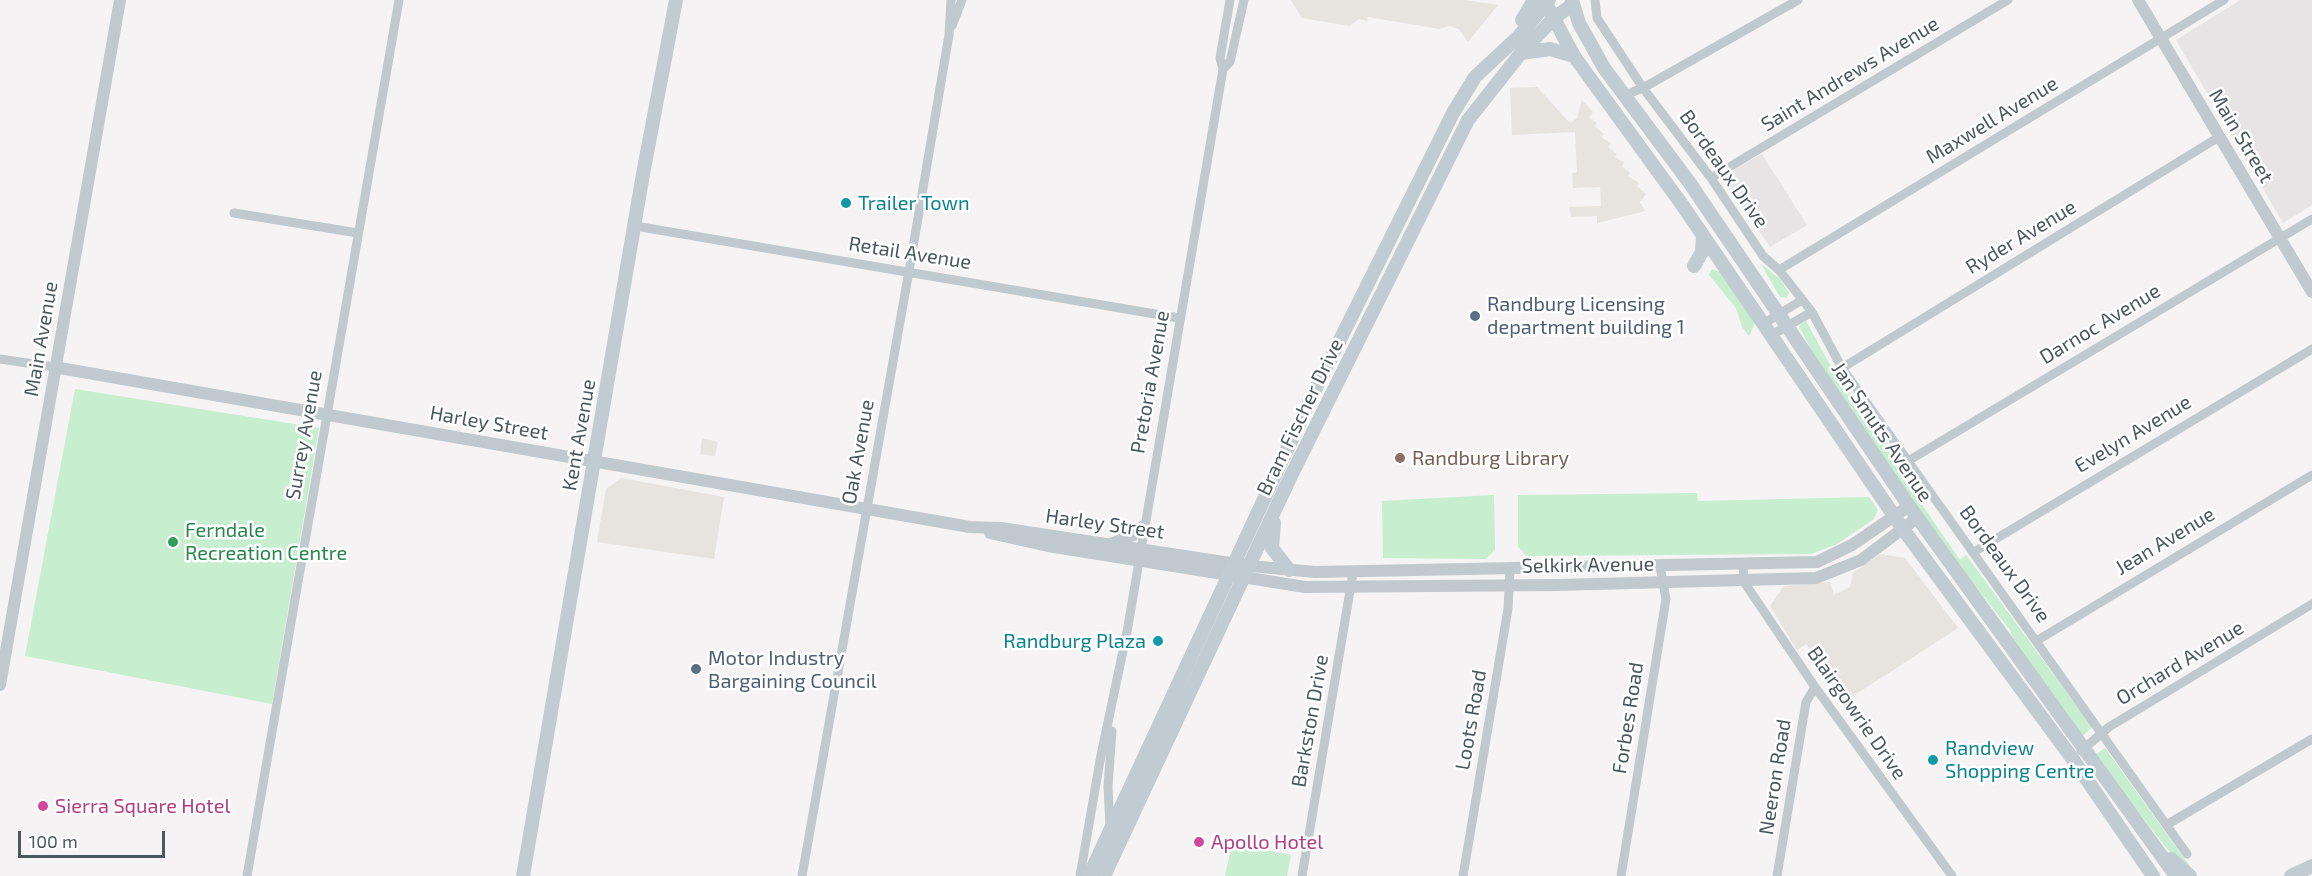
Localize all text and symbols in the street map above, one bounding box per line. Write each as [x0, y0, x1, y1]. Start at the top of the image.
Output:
street label: Saint Andrews Avenue [1757, 11, 1943, 137]
street label: Maxwell Avenue [1922, 71, 2062, 169]
street label: Main Street [2204, 85, 2278, 187]
street label: Bordeaux Drive [1674, 105, 1774, 233]
place label: Trailer Town [858, 191, 970, 215]
street label: Ryder Avenue [1961, 195, 2081, 279]
marker: Trailer Town [839, 196, 853, 210]
street label: Retail Avenue [847, 231, 973, 275]
street label: Darnoc Avenue [2035, 279, 2165, 369]
street label: Main Avenue [19, 280, 63, 398]
place label: Randburg Licensing department building 1 [1487, 292, 1685, 339]
street label: Pretoria Avenue [1126, 309, 1174, 455]
marker: Randburg Licensing department building 1 [1468, 309, 1482, 323]
street label: Bram Fischer Drive [1252, 335, 1348, 499]
street label: Jan Smuts Avenue [1826, 358, 1938, 506]
street label: Surrey Avenue [281, 368, 327, 502]
street label: Kent Avenue [557, 377, 601, 493]
street label: Evelyn Avenue [2070, 390, 2196, 478]
street label: Oak Avenue [837, 398, 879, 506]
street label: Harley Street [428, 401, 550, 445]
place label: Randburg Library [1412, 446, 1569, 470]
marker: Randburg Library [1393, 451, 1407, 465]
street label: Bordeaux Drive [1955, 501, 2055, 627]
street label: Jean Avenue [2111, 502, 2219, 580]
street label: Harley Street [1044, 504, 1166, 544]
place label: Ferndale Recreation Centre [185, 518, 347, 565]
marker: Ferndale Recreation Centre [166, 535, 180, 549]
street label: Selkirk Avenue [1521, 552, 1655, 578]
street label: Orchard Avenue [2112, 616, 2248, 710]
place label: Randburg Plaza [1003, 629, 1146, 653]
marker: Randburg Plaza [1151, 634, 1165, 648]
street label: Blairgowrie Drive [1802, 642, 1912, 784]
place label: Motor Industry Bargaining Council [708, 646, 877, 693]
street label: Barkston Drive [1287, 653, 1333, 789]
street label: Forbes Road [1607, 660, 1649, 776]
marker: Motor Industry Bargaining Council [689, 662, 703, 676]
street label: Loots Road [1450, 668, 1492, 772]
street label: Neeron Road [1754, 717, 1796, 837]
place label: Randview Shopping Centre [1945, 736, 2094, 783]
marker: Randview Shopping Centre [1926, 753, 1940, 767]
place label: Sierra Square Hotel [55, 794, 230, 818]
marker: Sierra Square Hotel [36, 799, 50, 813]
scale bar [21, 819, 168, 857]
text: 100 m [29, 830, 78, 852]
place label: Apollo Hotel [1211, 830, 1323, 854]
marker: Apollo Hotel [1192, 835, 1206, 849]

